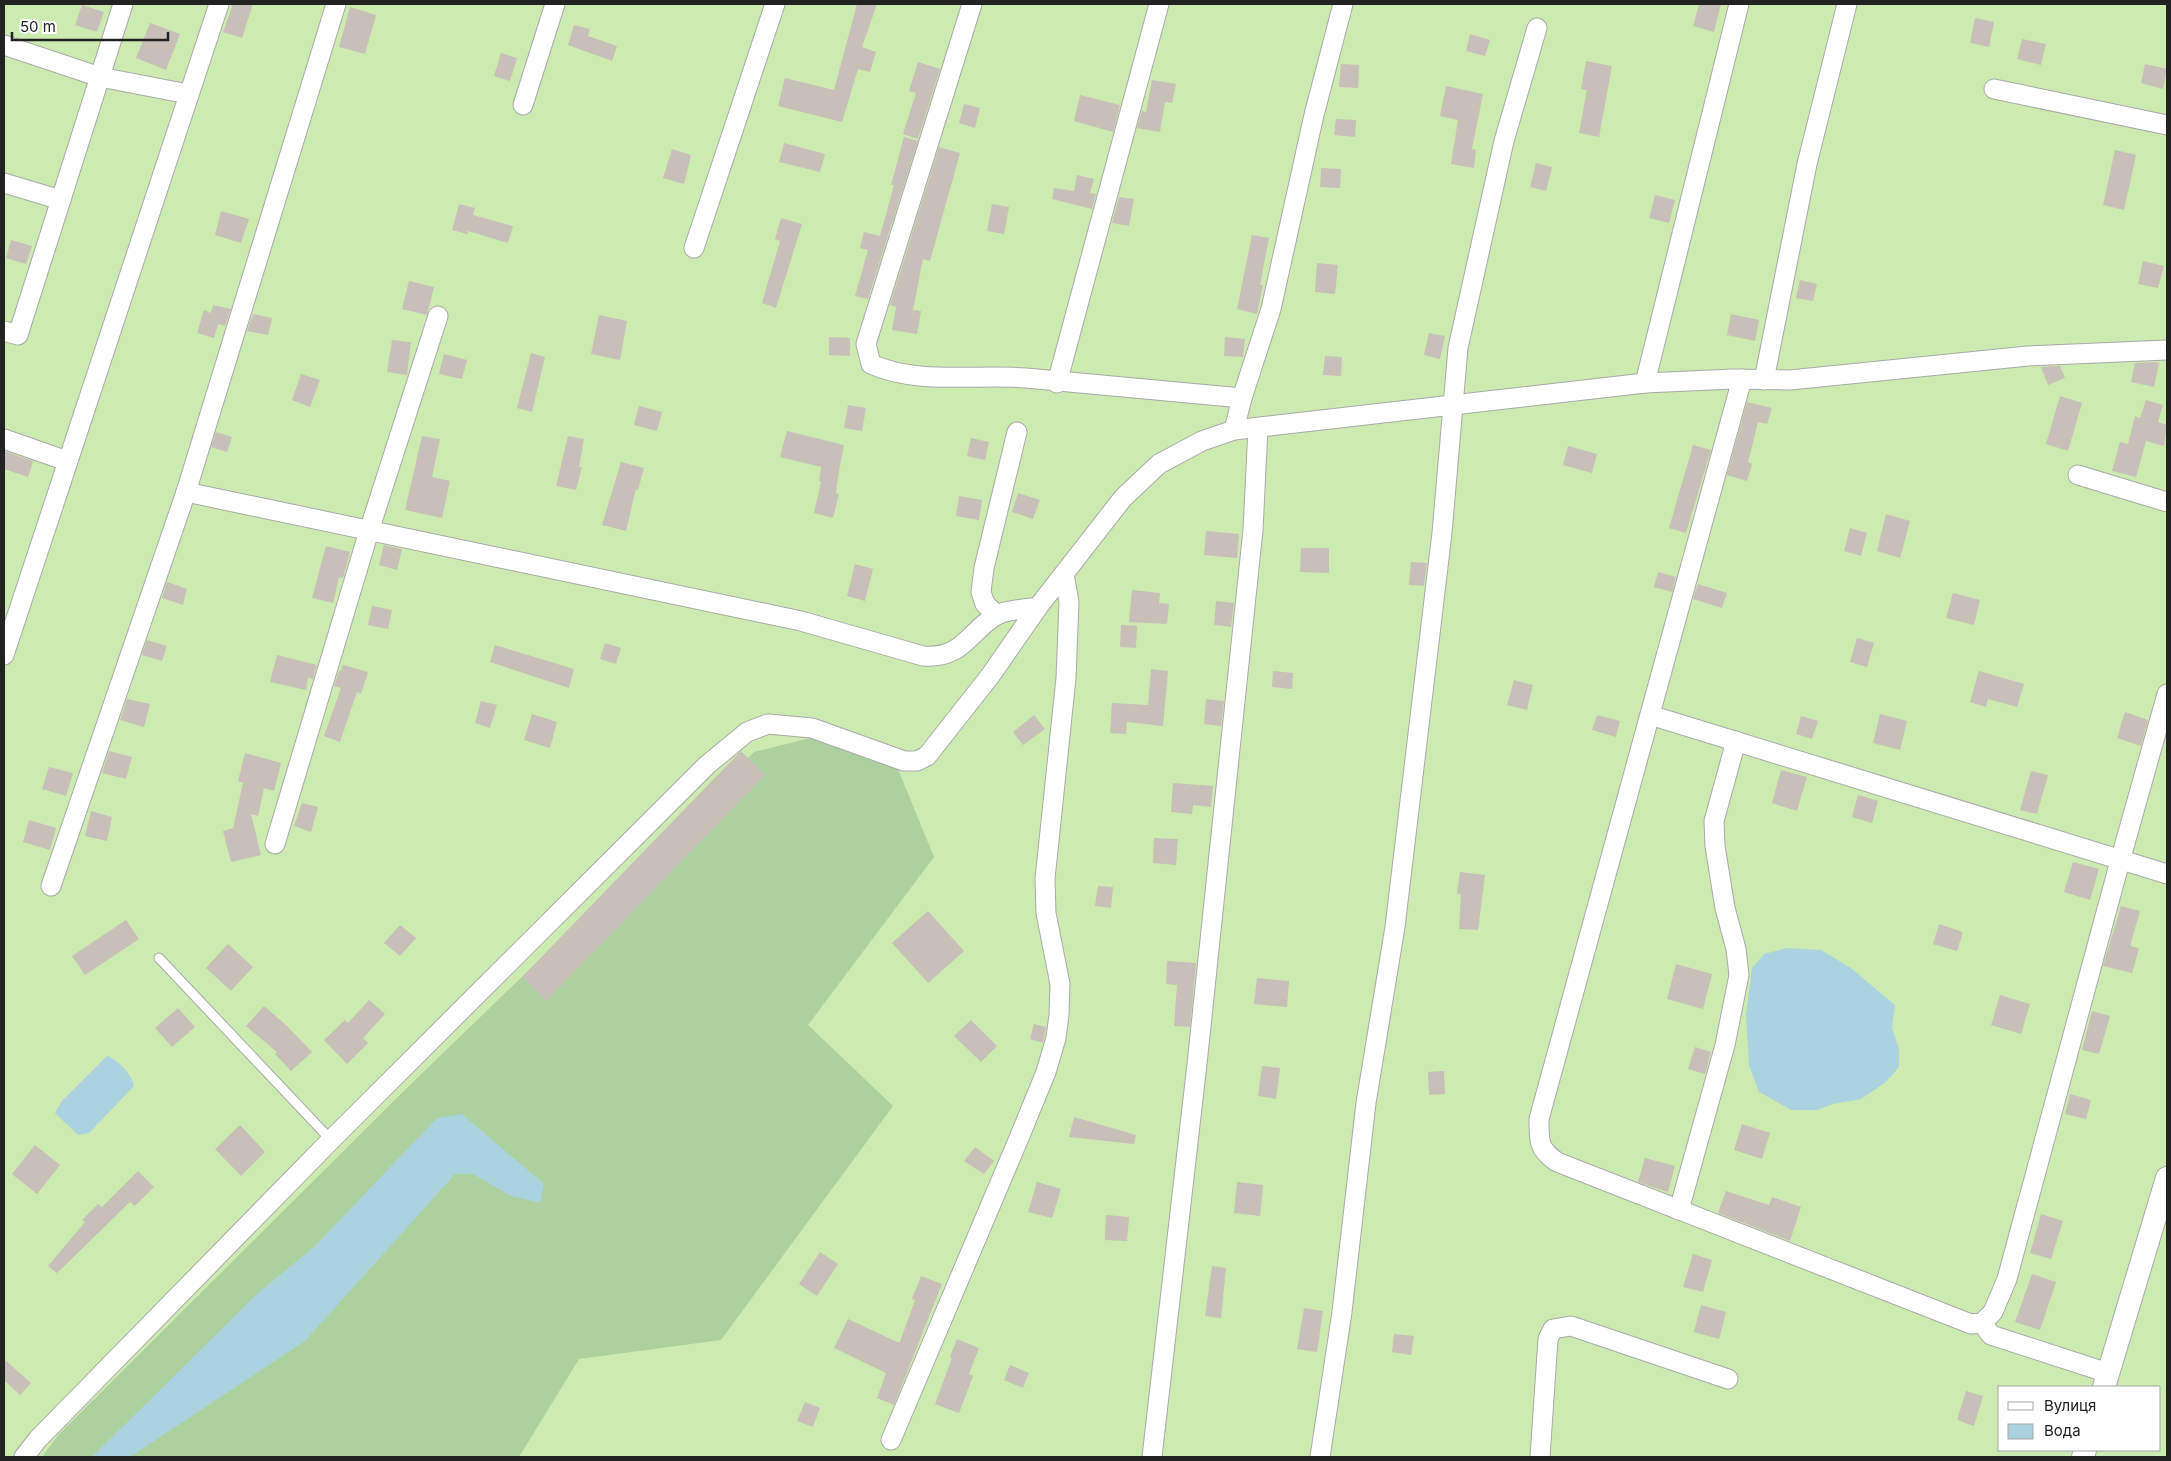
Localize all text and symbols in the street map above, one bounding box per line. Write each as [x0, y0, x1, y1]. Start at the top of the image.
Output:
scale bar [12, 10, 169, 42]
text: 50 m [20, 17, 56, 36]
legend [1998, 1386, 2161, 1451]
text: Вулиця [2044, 1396, 2096, 1415]
text: Вода [2044, 1421, 2081, 1440]

